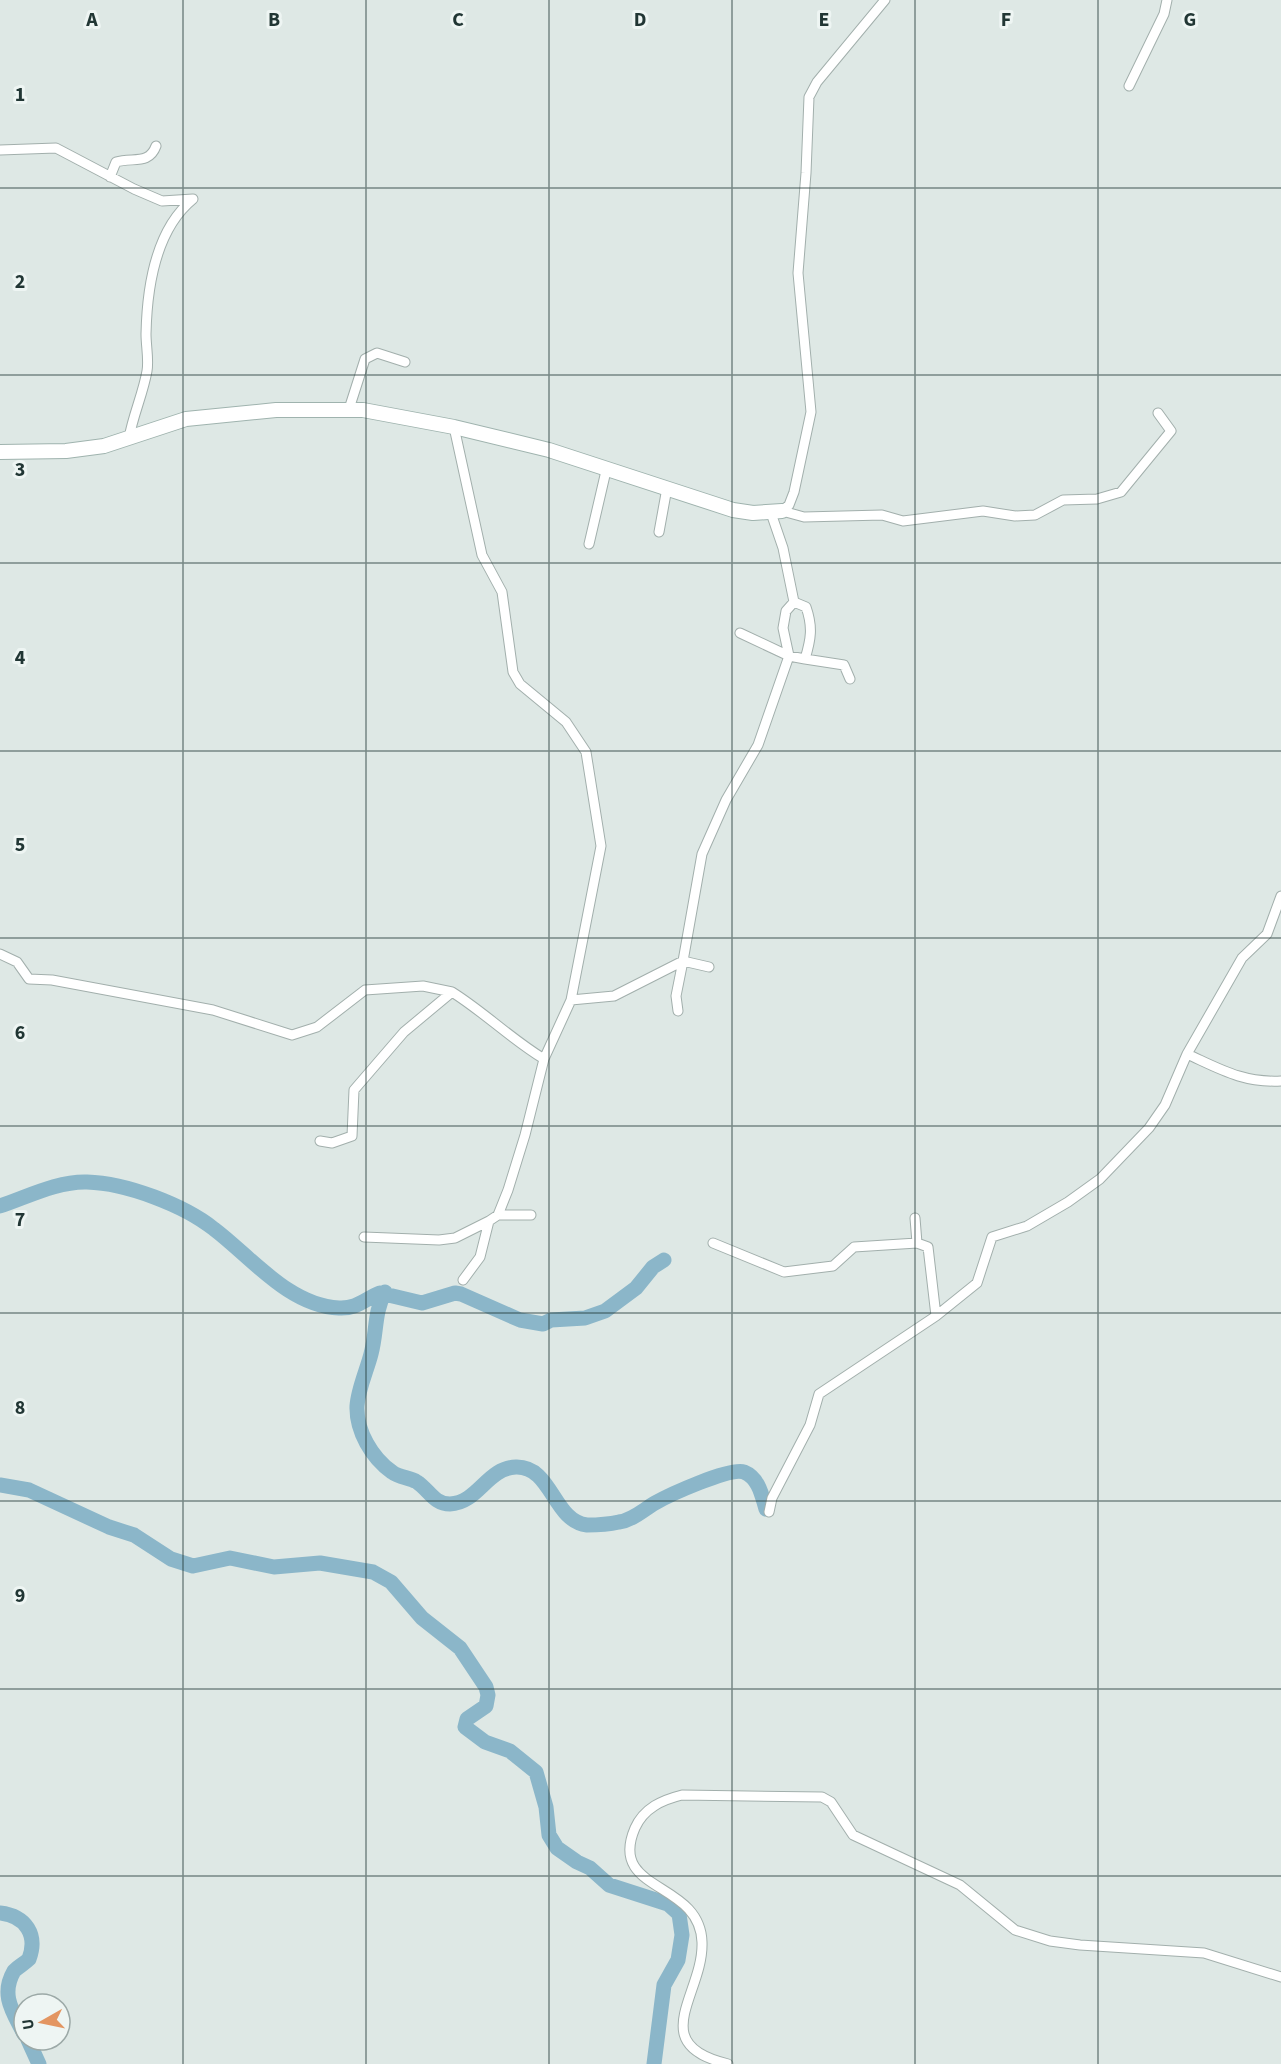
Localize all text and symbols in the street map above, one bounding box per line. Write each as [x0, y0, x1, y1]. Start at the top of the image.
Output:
text: A [85, 6, 98, 34]
text: B [268, 6, 280, 34]
text: C [452, 6, 464, 34]
text: D [634, 6, 646, 34]
text: E [819, 6, 829, 34]
text: F [1001, 6, 1011, 34]
text: G [1184, 6, 1196, 34]
text: 1 [15, 81, 25, 109]
text: 2 [15, 268, 25, 296]
text: 3 [15, 456, 25, 484]
text: 4 [15, 644, 26, 672]
text: 5 [15, 831, 25, 859]
text: 6 [15, 1019, 25, 1047]
text: 7 [15, 1206, 25, 1234]
text: 8 [15, 1394, 25, 1422]
text: 9 [15, 1582, 25, 1610]
north arrow [12, 1992, 72, 2052]
text: U [16, 2017, 40, 2031]

